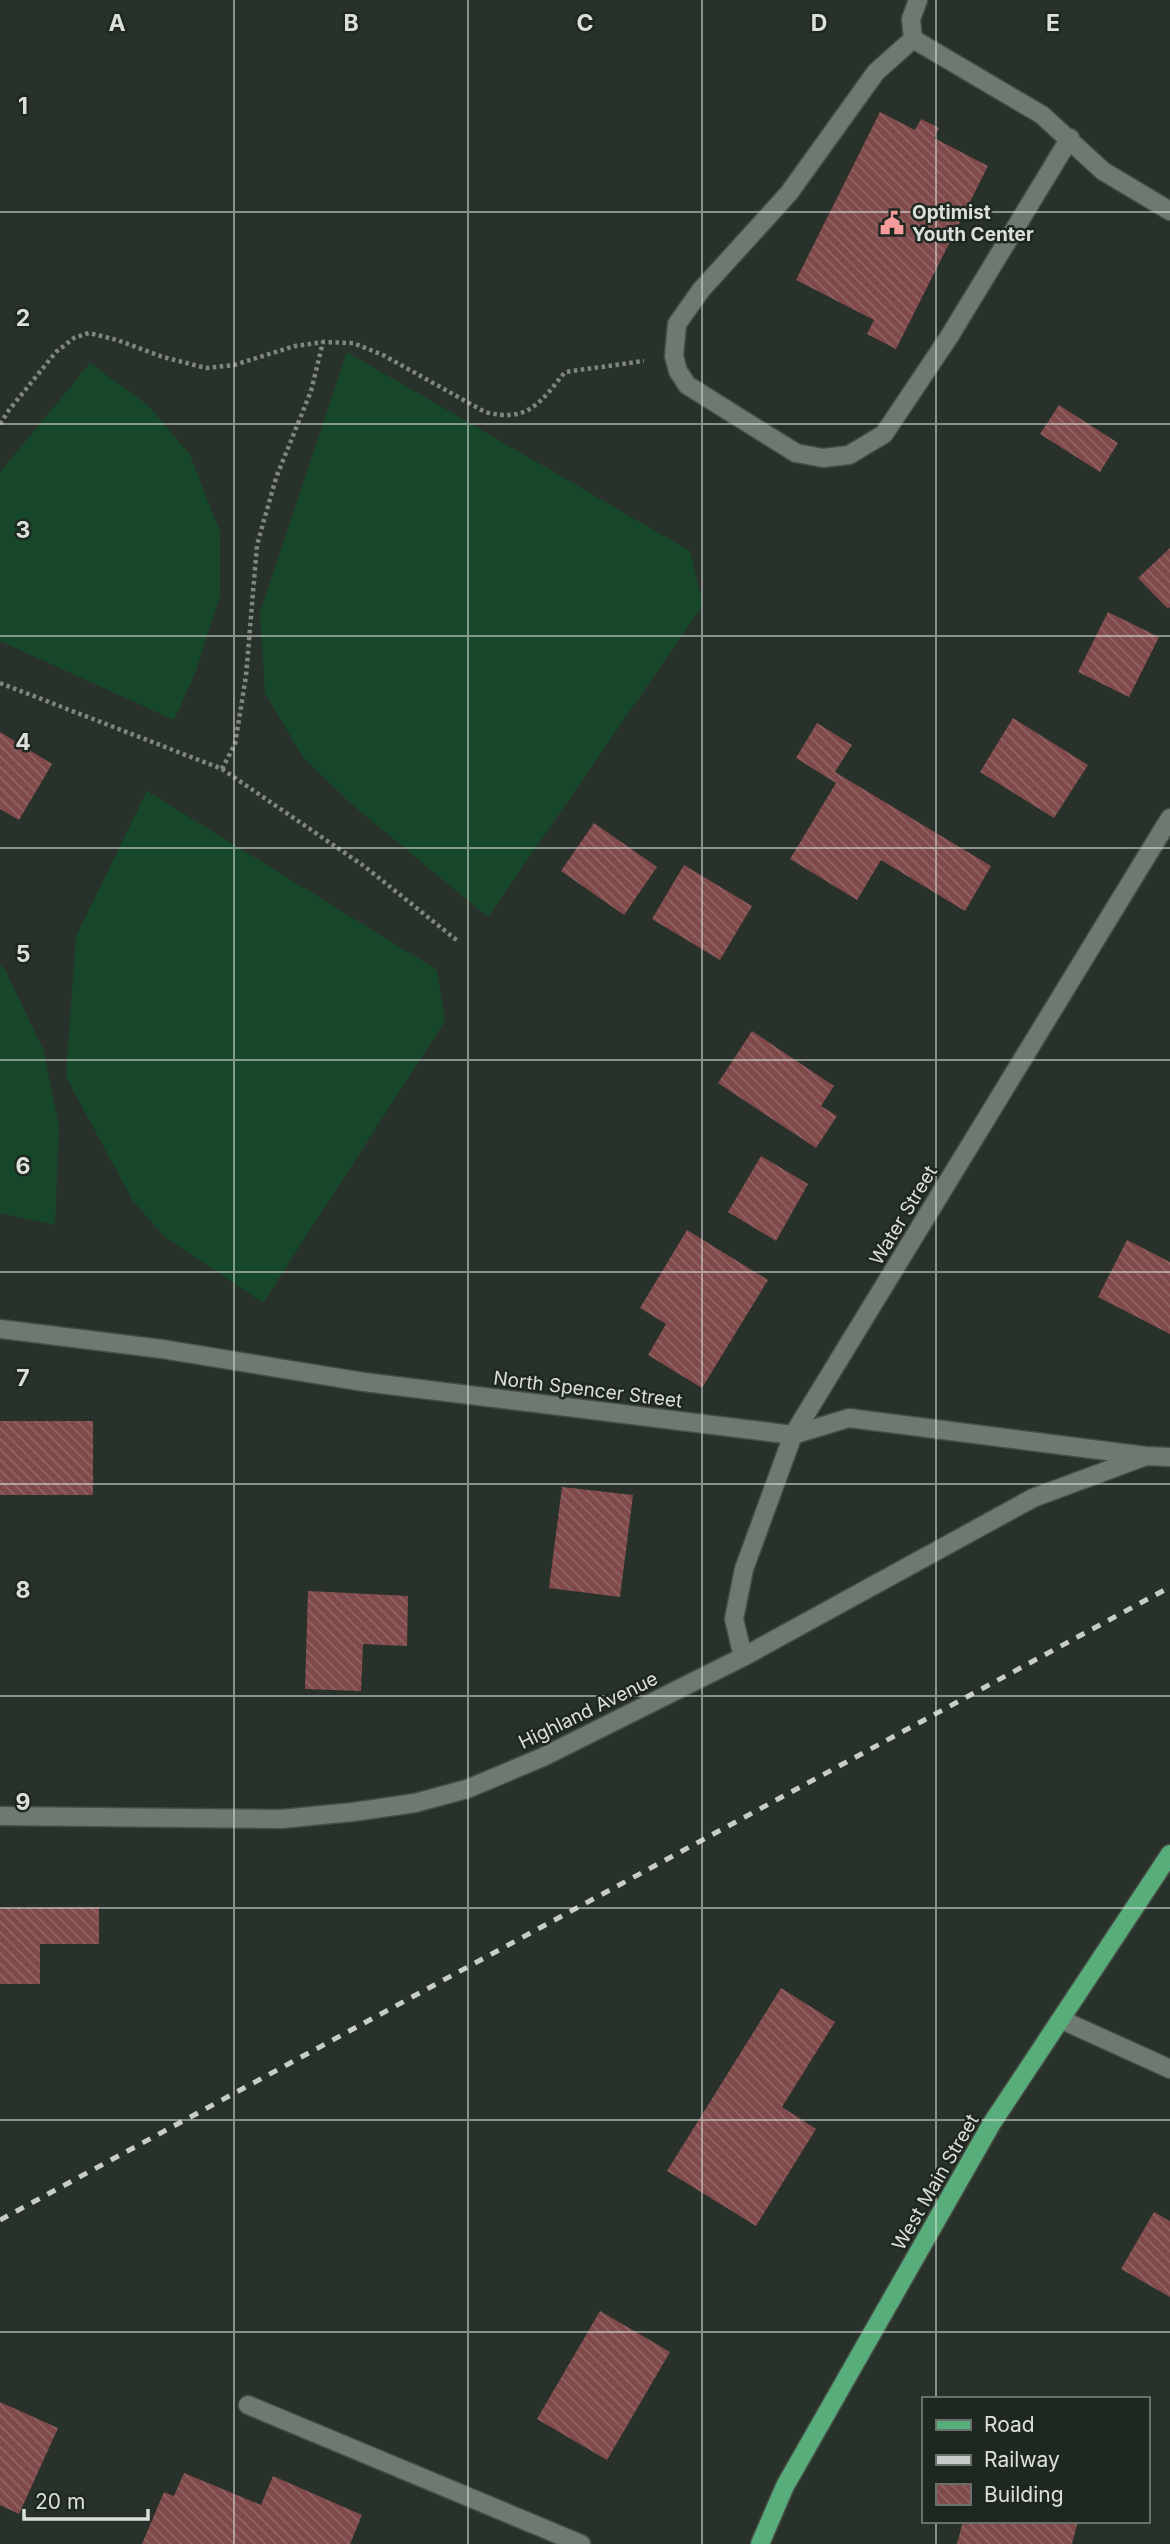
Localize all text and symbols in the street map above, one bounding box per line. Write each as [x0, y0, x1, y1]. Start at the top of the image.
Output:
text: A [108, 9, 126, 37]
text: B [343, 9, 359, 37]
text: C [576, 9, 594, 37]
text: D [811, 9, 827, 37]
text: E [1046, 9, 1060, 37]
text: 1 [18, 92, 28, 120]
place label: Optimist Youth Center [912, 201, 1034, 246]
public building icon: Optimist Youth Center [878, 209, 906, 237]
text: 2 [16, 304, 30, 332]
text: 3 [16, 516, 30, 544]
text: 4 [15, 728, 31, 756]
text: 5 [16, 940, 30, 968]
text: 6 [16, 1152, 30, 1180]
street label: Water Street [865, 1161, 942, 1269]
text: 7 [16, 1364, 30, 1392]
street label: North Spencer Street [492, 1366, 684, 1412]
text: 8 [16, 1576, 30, 1604]
street label: Highland Avenue [515, 1667, 661, 1754]
text: 9 [16, 1788, 30, 1816]
street label: West Main Street [887, 2110, 984, 2254]
legend [922, 2397, 1149, 2523]
text: Road [984, 2412, 1035, 2437]
text: Railway [984, 2447, 1060, 2472]
scale bar [24, 2478, 149, 2522]
text: Building [984, 2482, 1064, 2507]
text: 20 m [35, 2489, 85, 2514]

